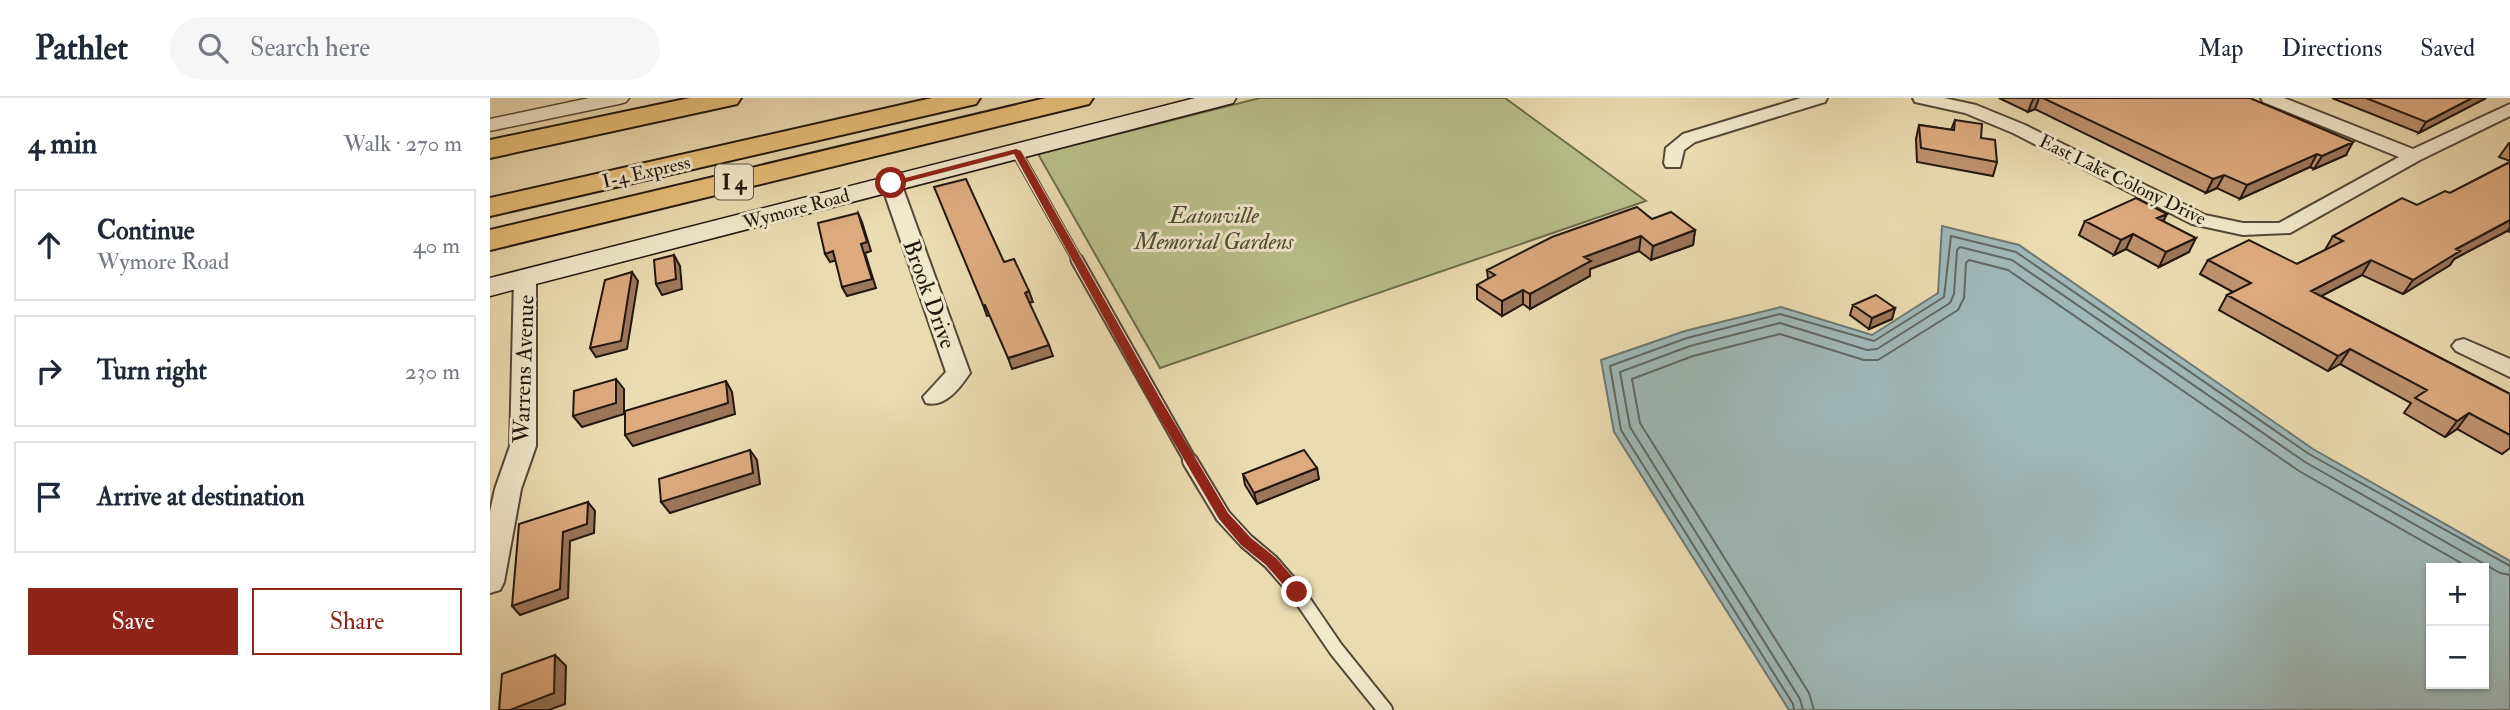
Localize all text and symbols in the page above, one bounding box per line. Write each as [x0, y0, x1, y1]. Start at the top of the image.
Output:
search box [170, 17, 660, 80]
text: Pathlet [35, 28, 128, 69]
icon: search [194, 29, 232, 67]
text: Search here [250, 32, 370, 64]
text: Map [2198, 33, 2243, 64]
text: Directions [2281, 33, 2382, 64]
text: Saved [2420, 33, 2475, 64]
text: 4 min [28, 125, 97, 162]
text: Walk · 270 m [343, 129, 462, 158]
street label: East Lake Colony Drive [2035, 129, 2210, 231]
street label: I-4 Express [600, 150, 693, 195]
road number: I 4 [715, 164, 753, 200]
route start [875, 167, 906, 198]
street label: Wymore Road [739, 183, 853, 235]
park label: Eatonville Memorial Gardens [1133, 201, 1294, 256]
text: Continue [97, 215, 195, 247]
icon: ahead [30, 226, 68, 264]
text: 40 m [413, 231, 460, 260]
street label: Brook Drive [896, 236, 963, 353]
text: Wymore Road [97, 247, 229, 276]
street label: Warrens Avenue [506, 294, 541, 445]
icon: right [30, 352, 68, 390]
text: Turn right [97, 355, 207, 387]
text: 230 m [405, 357, 460, 386]
icon: arrive [30, 478, 68, 516]
text: Arrive at destination [97, 481, 305, 513]
map controls [2426, 563, 2489, 689]
button: + [2426, 563, 2489, 626]
route end [1281, 576, 1312, 607]
button: Save [28, 588, 238, 655]
button: Share [252, 588, 462, 655]
button: − [2426, 626, 2489, 689]

